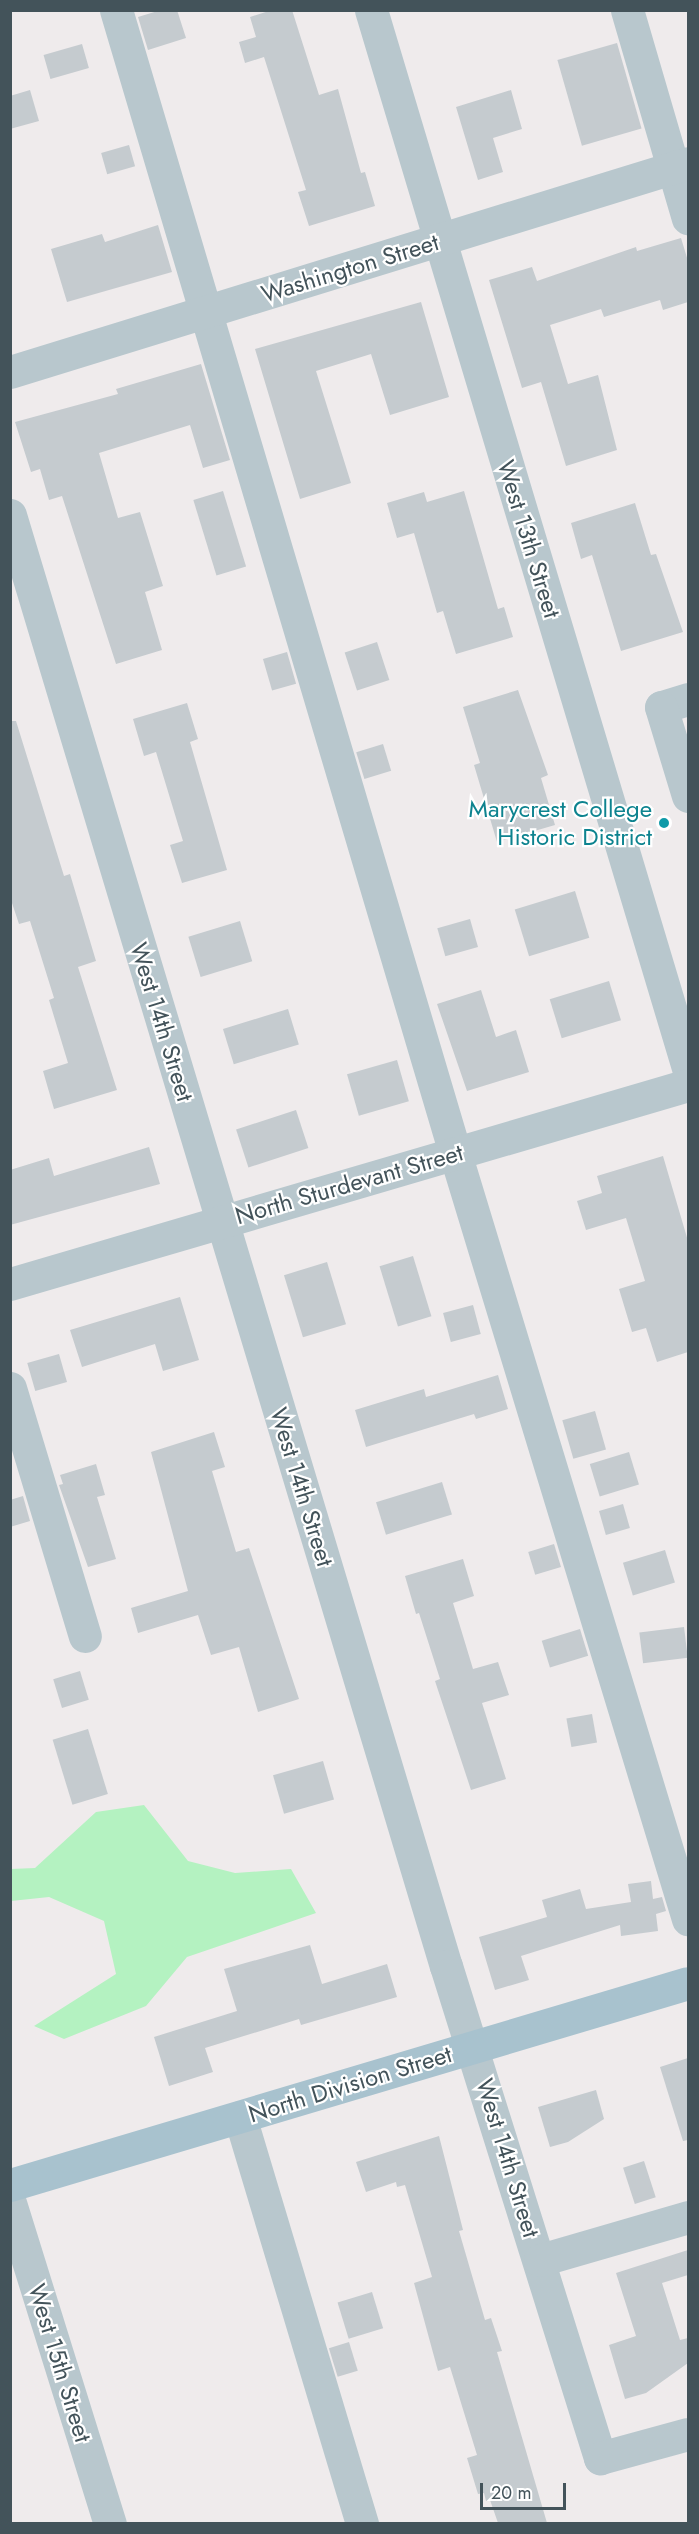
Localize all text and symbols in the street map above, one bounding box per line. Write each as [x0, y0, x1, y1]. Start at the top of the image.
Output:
street label: Washington Street [258, 227, 442, 309]
street label: West 13th Street [491, 457, 567, 621]
place label: Marycrest College Historic District [469, 795, 652, 851]
marker: Marycrest College Historic District [657, 816, 671, 830]
street label: West 14th Street [124, 939, 200, 1105]
street label: North Sturdevant Street [232, 1138, 466, 1230]
street label: West 14th Street [264, 1404, 340, 1570]
street label: North Division Street [245, 2039, 455, 2129]
street label: West 14th Street [470, 2075, 546, 2241]
street label: West 15th Street [22, 2280, 98, 2446]
scale bar [483, 2471, 568, 2509]
text: 20 m [491, 2480, 531, 2506]

